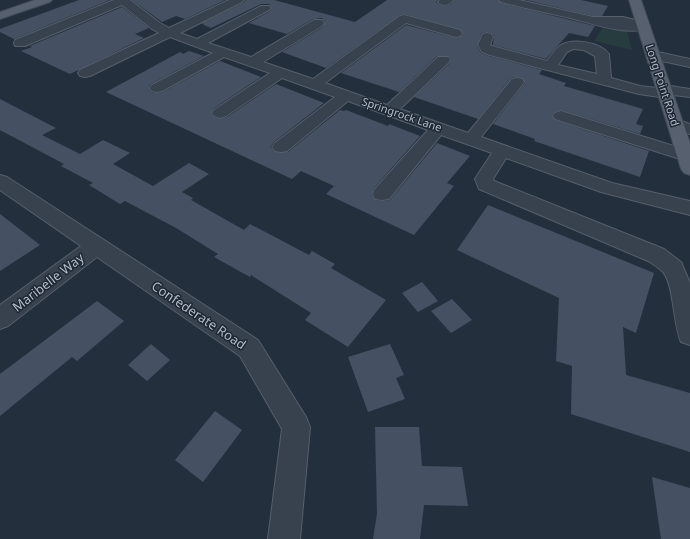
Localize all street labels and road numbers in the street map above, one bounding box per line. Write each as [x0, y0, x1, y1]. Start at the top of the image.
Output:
street label: Long Point Road [643, 42, 683, 128]
street label: Springrock Lane [360, 93, 444, 135]
street label: Maribelle Way [8, 248, 88, 316]
street label: Confederate Road [148, 277, 250, 353]

